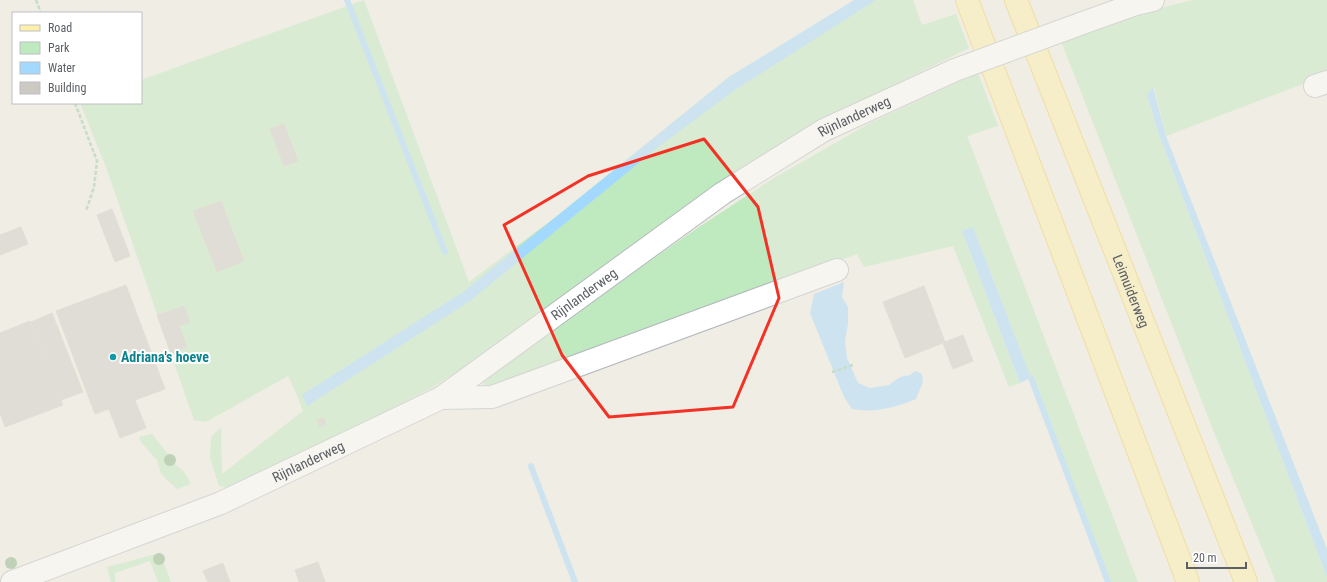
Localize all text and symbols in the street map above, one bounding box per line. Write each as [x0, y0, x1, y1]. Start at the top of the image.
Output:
legend [12, 12, 142, 104]
text: Road [48, 21, 72, 35]
text: Park [48, 41, 70, 55]
text: Water [48, 61, 76, 75]
text: Building [48, 81, 86, 95]
street label: Rijnlanderweg [815, 93, 893, 140]
street label: Leimuiderweg [1109, 252, 1153, 330]
street label: Rijnlanderweg [548, 265, 620, 323]
place label: Adriana's hoeve [121, 349, 209, 365]
marker: Adriana's hoeve [108, 352, 118, 362]
street label: Rijnlanderweg [270, 437, 347, 485]
scale bar [1187, 544, 1246, 570]
text: 20 m [1193, 551, 1217, 565]

